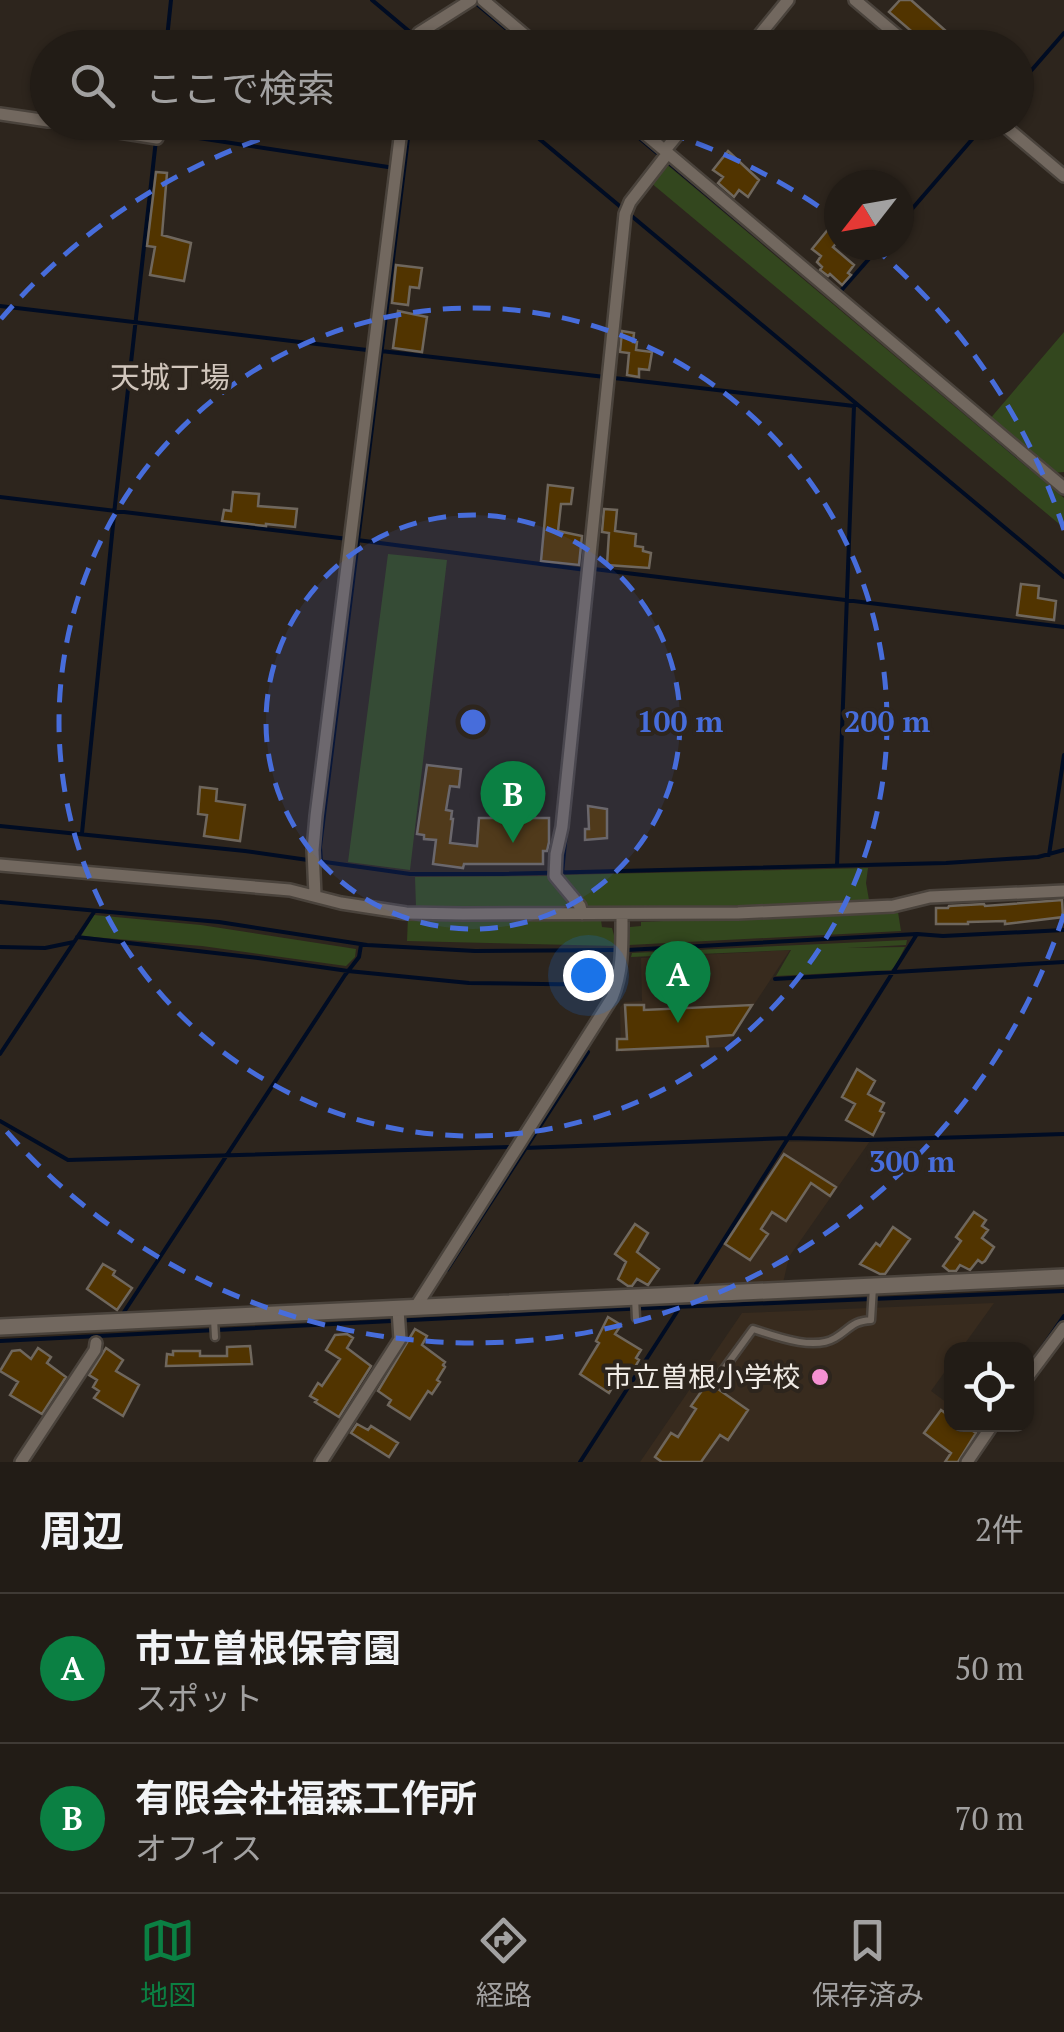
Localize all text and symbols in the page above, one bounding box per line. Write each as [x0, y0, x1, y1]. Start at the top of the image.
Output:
search box [30, 30, 1034, 140]
icon: search [65, 58, 120, 113]
text: ここで検索 [145, 63, 335, 113]
north arrow [824, 170, 914, 260]
district label: 天城丁場 [110, 357, 230, 397]
text: 100 m [637, 701, 724, 741]
text: 200 m [844, 701, 931, 741]
centre of rings [455, 704, 491, 740]
pin: B [480, 760, 546, 843]
pin: A [646, 940, 710, 1023]
your location [563, 950, 614, 1001]
text: 300 m [869, 1141, 956, 1181]
map controls [944, 1342, 1034, 1432]
button: locate [944, 1342, 1034, 1432]
place label: 市立曽根小学校 [604, 1358, 800, 1395]
marker: 市立曽根小学校 [809, 1366, 831, 1388]
text: 周辺 [40, 1502, 124, 1558]
text: 2件 [975, 1508, 1024, 1550]
text: 市立曽根保育園 [135, 1623, 401, 1673]
text: A [61, 1647, 84, 1689]
text: 50 m [954, 1647, 1024, 1689]
text: スポット [135, 1677, 263, 1719]
text: 有限会社福森工作所 [135, 1773, 477, 1823]
text: B [62, 1797, 83, 1839]
text: 70 m [954, 1797, 1024, 1839]
text: オフィス [135, 1827, 262, 1869]
tab: 地図 [140, 1913, 196, 2013]
tab: 経路 [476, 1913, 532, 2013]
tab: 保存済み [812, 1913, 924, 2013]

